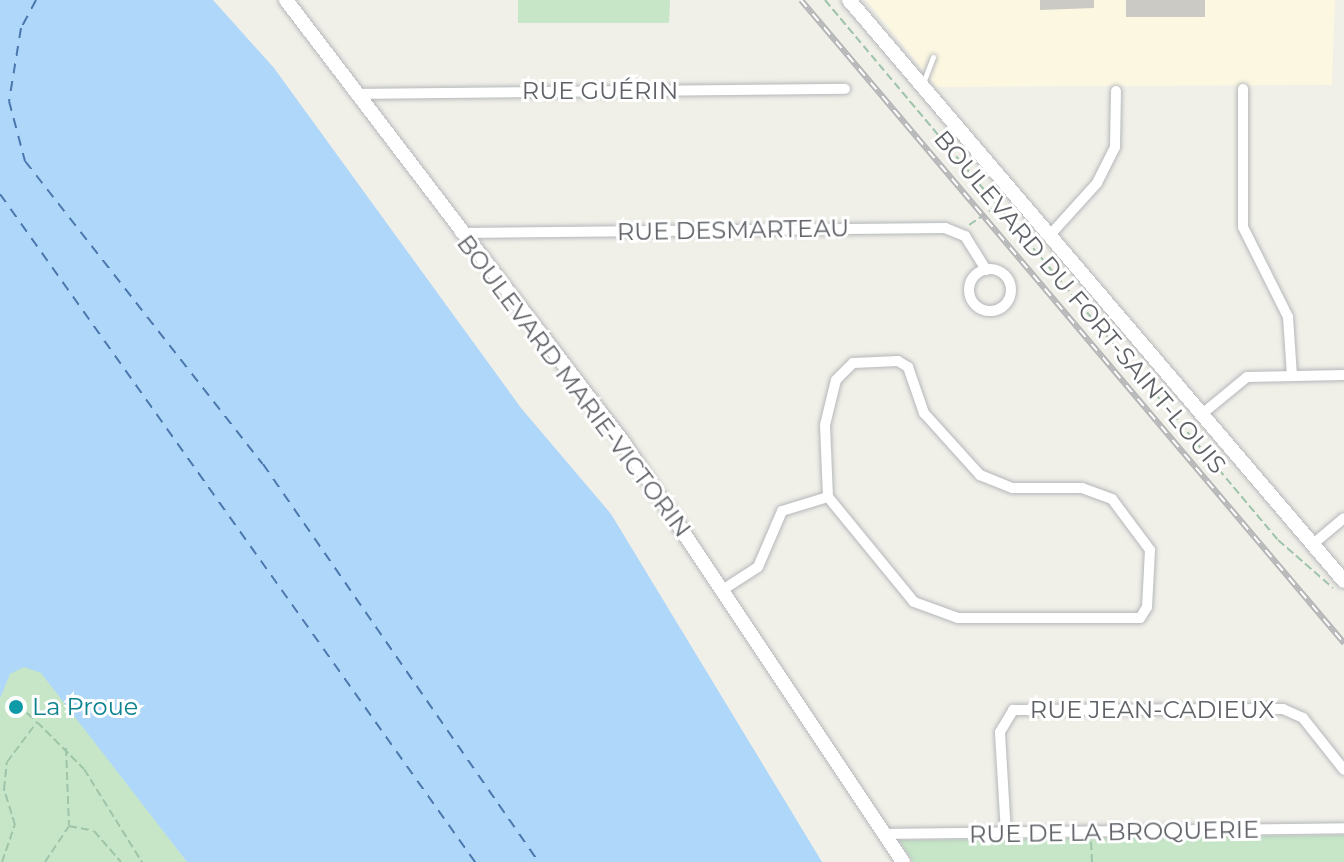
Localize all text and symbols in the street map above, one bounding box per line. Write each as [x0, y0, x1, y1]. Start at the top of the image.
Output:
street label: RUE GUÉRIN [522, 77, 678, 105]
street label: BOULEVARD DU FORT-SAINT-LOUIS [928, 125, 1232, 479]
street label: RUE DESMARTEAU [617, 214, 849, 246]
street label: BOULEVARD MARIE-VICTORIN [451, 229, 697, 543]
place label: La Proue [32, 693, 138, 721]
street label: RUE JEAN-CADIEUX [1030, 696, 1274, 724]
marker: La Proue [7, 698, 25, 716]
street label: RUE DE LA BROQUERIE [969, 815, 1259, 849]

